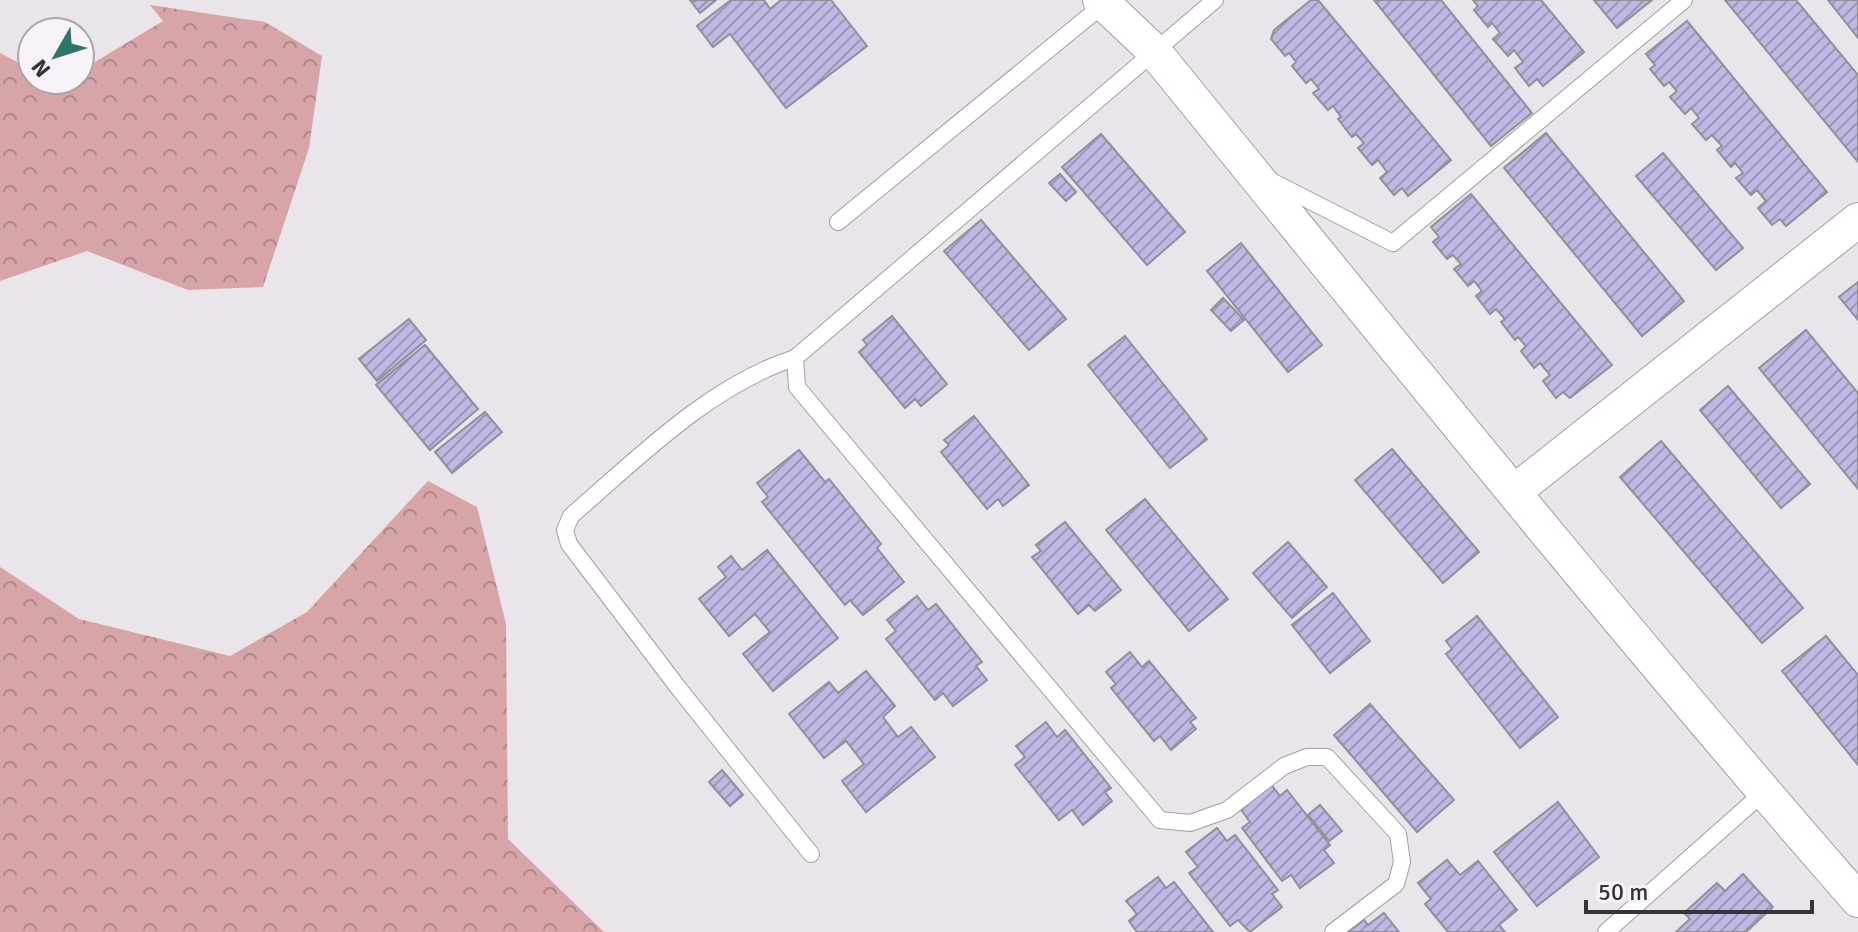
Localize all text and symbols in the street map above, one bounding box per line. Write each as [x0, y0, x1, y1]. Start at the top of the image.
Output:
north arrow [16, 16, 96, 96]
text: N [26, 54, 56, 83]
scale bar [1586, 864, 1812, 914]
text: 50 m [1598, 877, 1648, 907]

